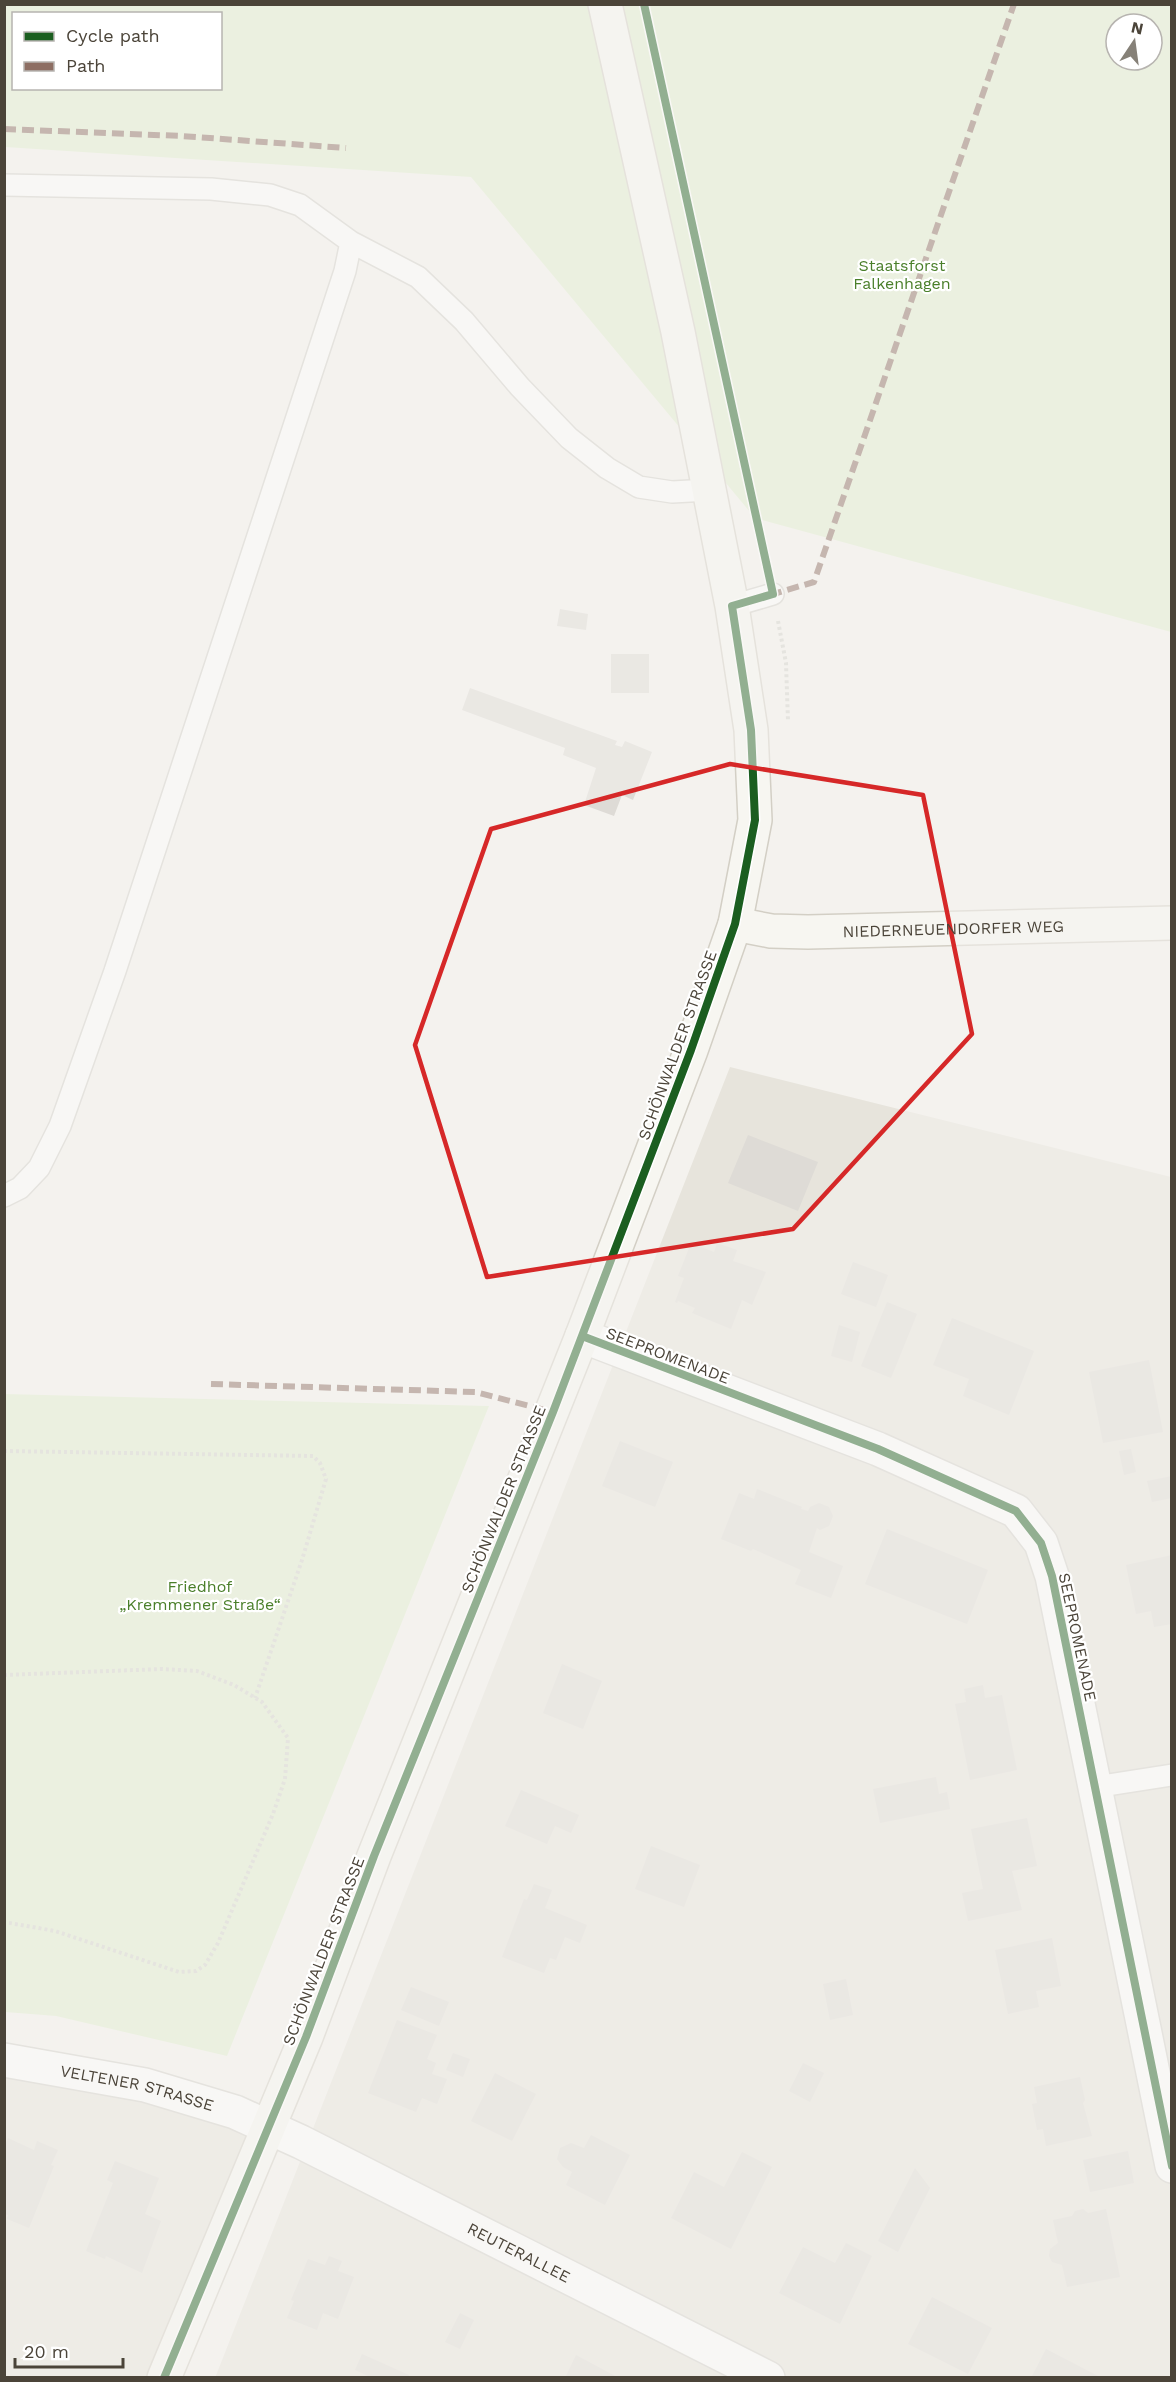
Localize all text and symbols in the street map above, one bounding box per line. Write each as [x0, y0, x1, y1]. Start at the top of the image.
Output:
legend [12, 12, 222, 90]
north arrow [1104, 12, 1164, 72]
text: N [1129, 17, 1145, 38]
text: Cycle path [66, 25, 160, 46]
text: Path [66, 55, 106, 76]
park label: Staatsforst Falkenhagen [853, 256, 951, 293]
street label: NIEDERNEUENDORFER WEG [842, 917, 1064, 941]
street label: SCHÖNWALDER STRASSE [634, 948, 721, 1143]
street label: SEEPROMENADE [603, 1323, 732, 1388]
street label: SCHÖNWALDER STRASSE [457, 1403, 550, 1596]
street label: SEEPROMENADE [1055, 1571, 1100, 1703]
park label: Friedhof „Kremmener Straße“ [119, 1577, 281, 1614]
street label: SCHÖNWALDER STRASSE [279, 1854, 368, 2048]
street label: VELTENER STRASSE [59, 2061, 216, 2115]
street label: REUTERALLEE [464, 2219, 574, 2287]
scale bar [15, 2331, 123, 2369]
text: 20 m [24, 2341, 69, 2362]

